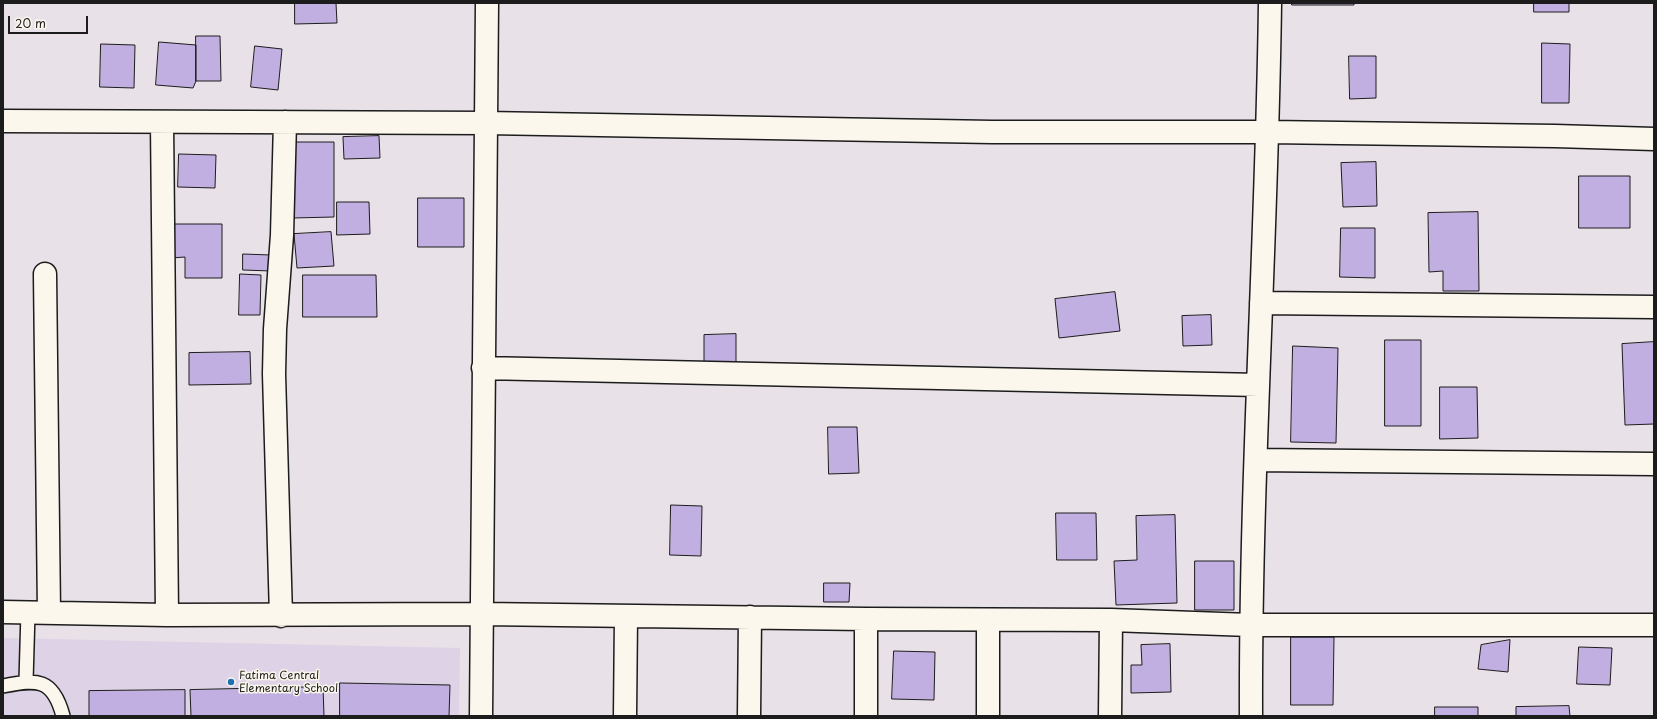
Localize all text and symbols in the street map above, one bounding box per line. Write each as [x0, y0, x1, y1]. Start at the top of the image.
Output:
scale bar [10, 8, 90, 34]
text: 20 m [15, 14, 46, 32]
place label: Fatima Central Elementary School [239, 669, 338, 695]
marker: Fatima Central Elementary School [226, 677, 236, 687]

